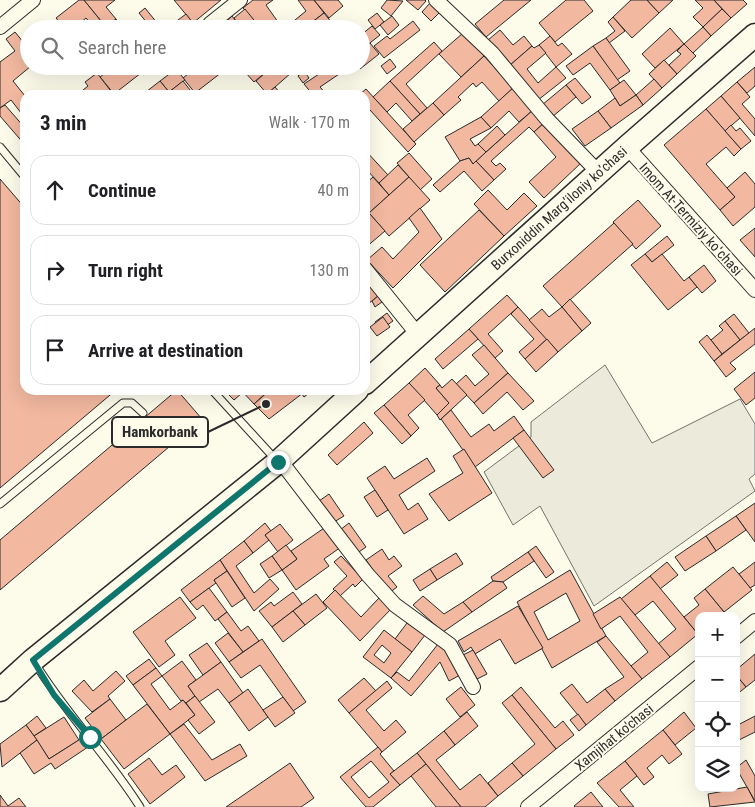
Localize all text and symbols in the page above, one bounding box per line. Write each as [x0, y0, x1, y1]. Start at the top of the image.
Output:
search box [20, 20, 370, 75]
icon: search [38, 34, 66, 62]
text: Search here [78, 36, 166, 59]
text: 3 min [40, 111, 87, 135]
text: Walk · 170 m [269, 113, 350, 132]
street label: Burxoniddin Marg’iloniy ko’chasi [488, 143, 630, 273]
street label: Imom At-Termiziy koʻchasi [636, 159, 746, 279]
icon: ahead [41, 176, 69, 204]
text: Continue [88, 179, 156, 202]
text: 40 m [317, 181, 349, 200]
icon: right [41, 256, 69, 284]
text: Turn right [88, 259, 163, 282]
text: 130 m [310, 261, 349, 280]
icon: arrive [41, 336, 69, 364]
text: Arrive at destination [88, 339, 243, 362]
callout: Hamkorbank [112, 417, 208, 447]
text: Hamkorbank [122, 423, 199, 441]
route end [267, 451, 290, 474]
map controls [695, 612, 740, 792]
button: + [695, 612, 740, 657]
button: − [695, 657, 740, 702]
street label: Xamjihat ko'chasi [572, 701, 656, 773]
button: locate [695, 702, 740, 747]
route start [79, 726, 102, 749]
button: layers [695, 747, 740, 792]

